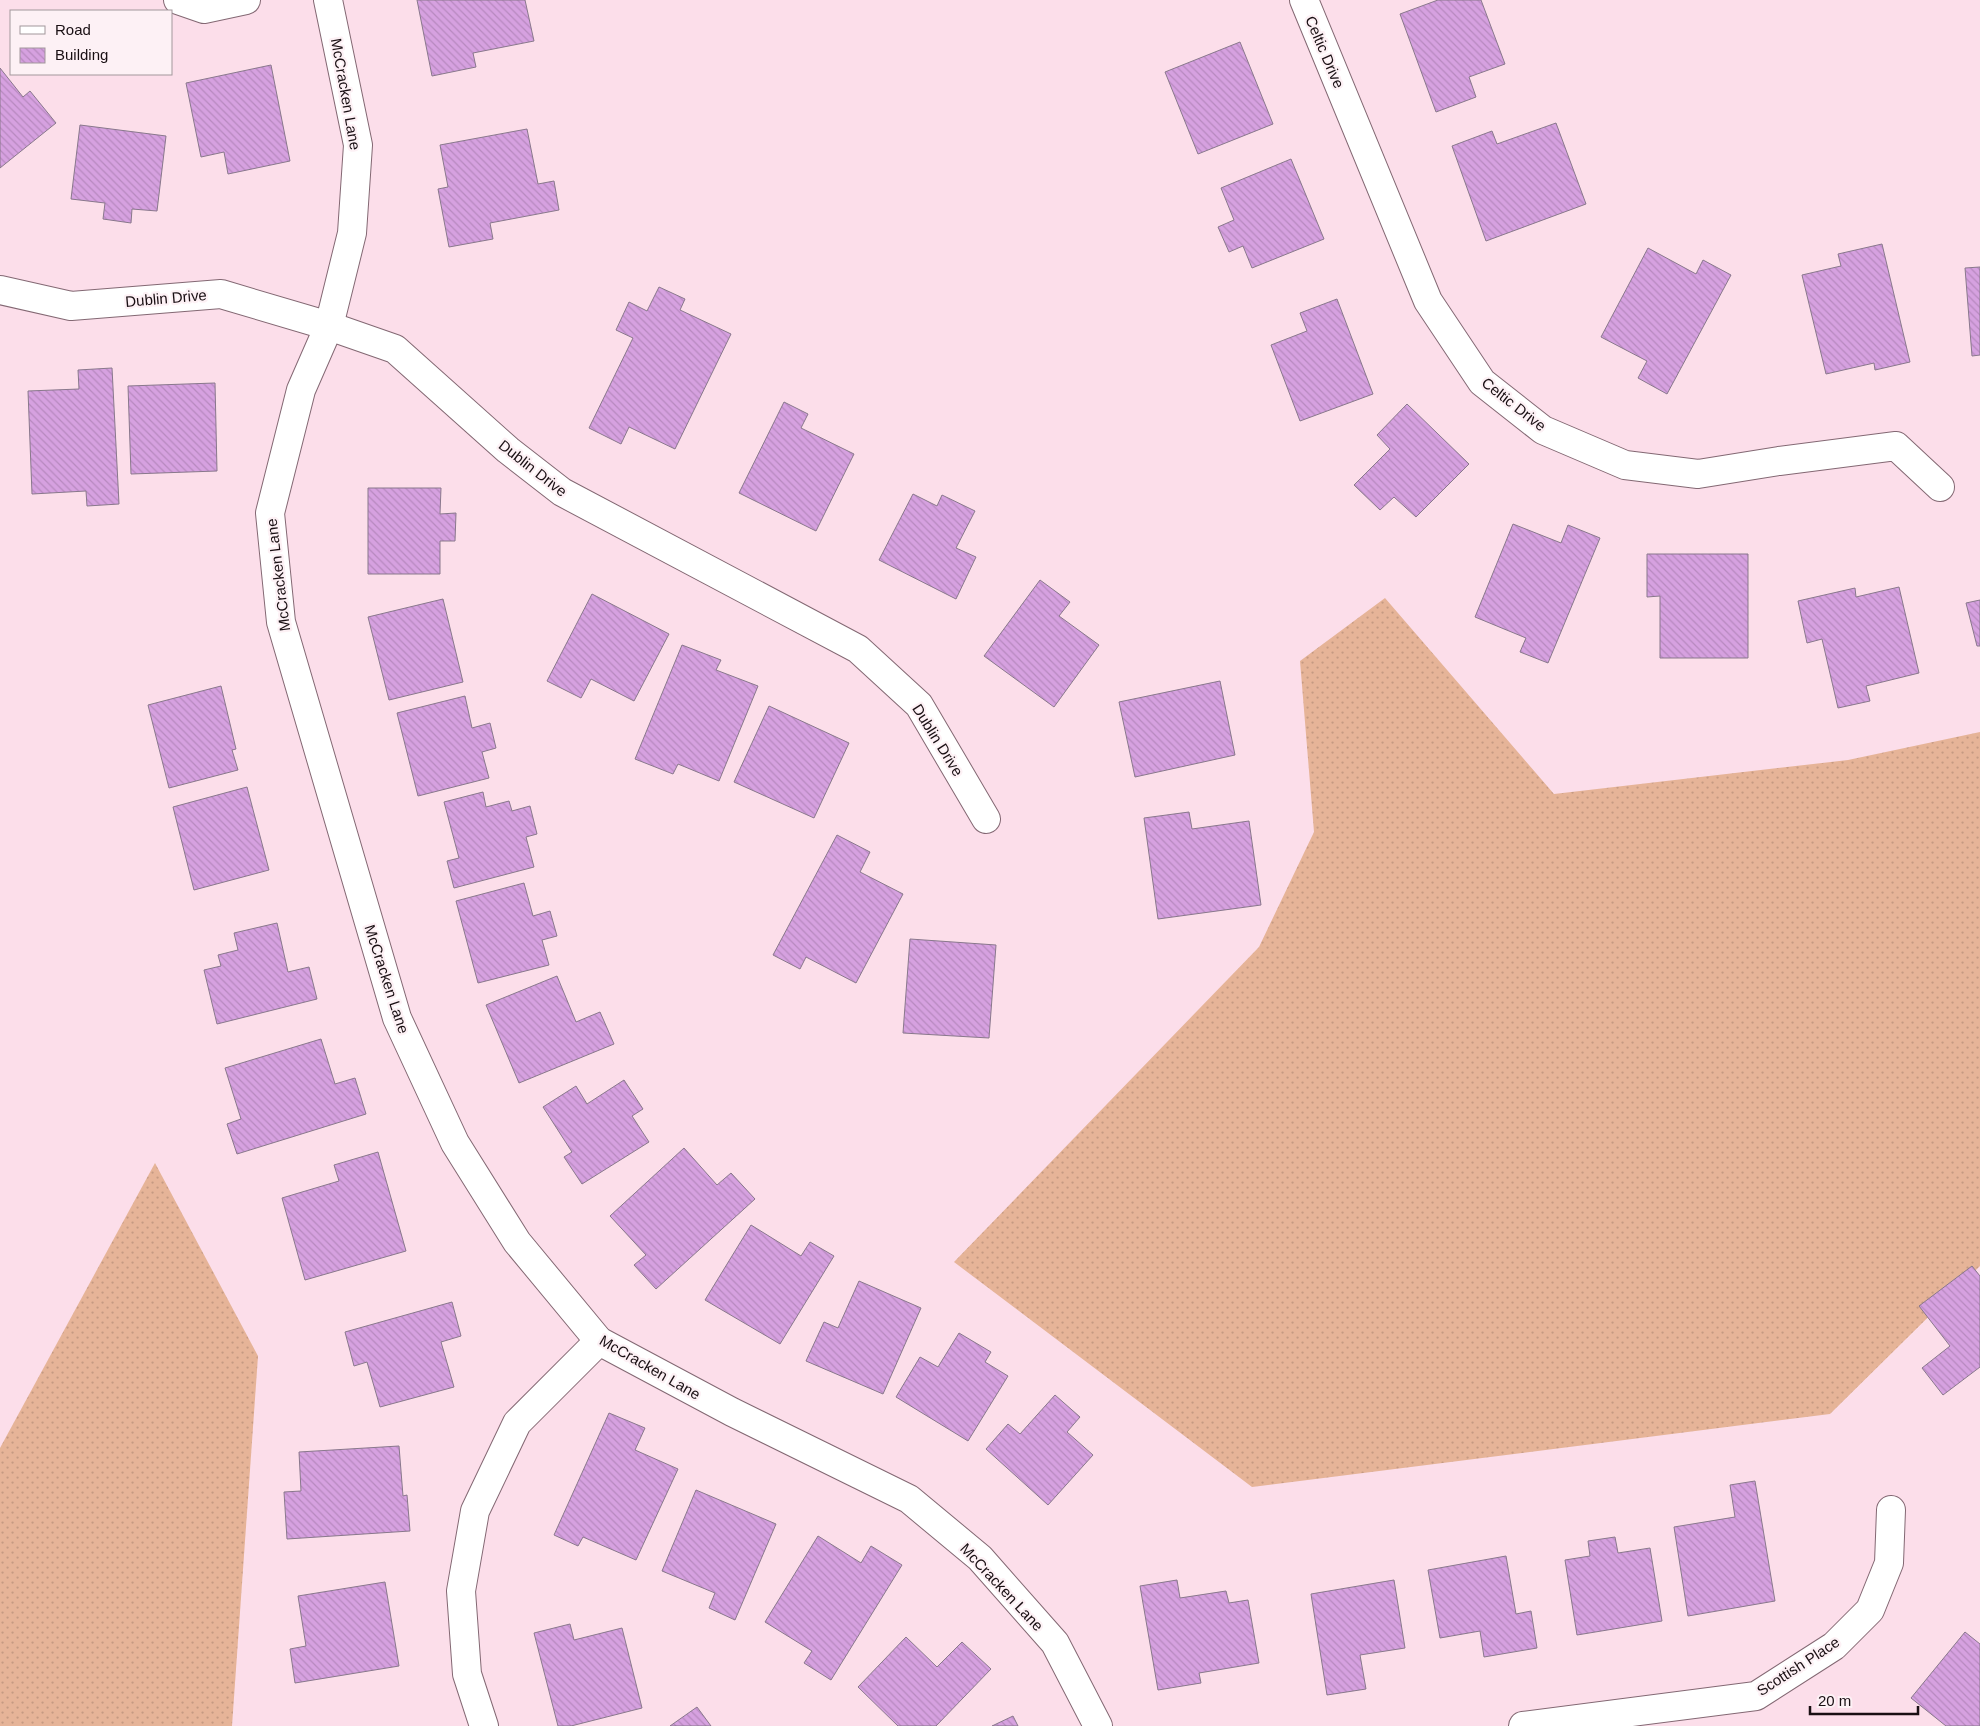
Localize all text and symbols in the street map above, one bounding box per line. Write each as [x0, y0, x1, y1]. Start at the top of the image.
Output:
legend [10, 10, 172, 75]
street label: Celtic Drive [1302, 13, 1348, 91]
text: Road [55, 21, 91, 38]
street label: McCracken Lane [328, 37, 364, 151]
text: Building [55, 46, 108, 63]
street label: Dublin Drive [125, 286, 207, 310]
street label: Celtic Drive [1479, 374, 1549, 434]
street label: Dublin Drive [496, 436, 570, 500]
street label: McCracken Lane [263, 518, 293, 632]
street label: Dublin Drive [909, 701, 967, 779]
street label: McCracken Lane [361, 922, 413, 1036]
street label: McCracken Lane [597, 1331, 703, 1403]
street label: McCracken Lane [957, 1540, 1047, 1634]
street label: Scottish Place [1754, 1633, 1842, 1699]
scale bar [1810, 1684, 1918, 1716]
text: 20 m [1818, 1692, 1851, 1709]

